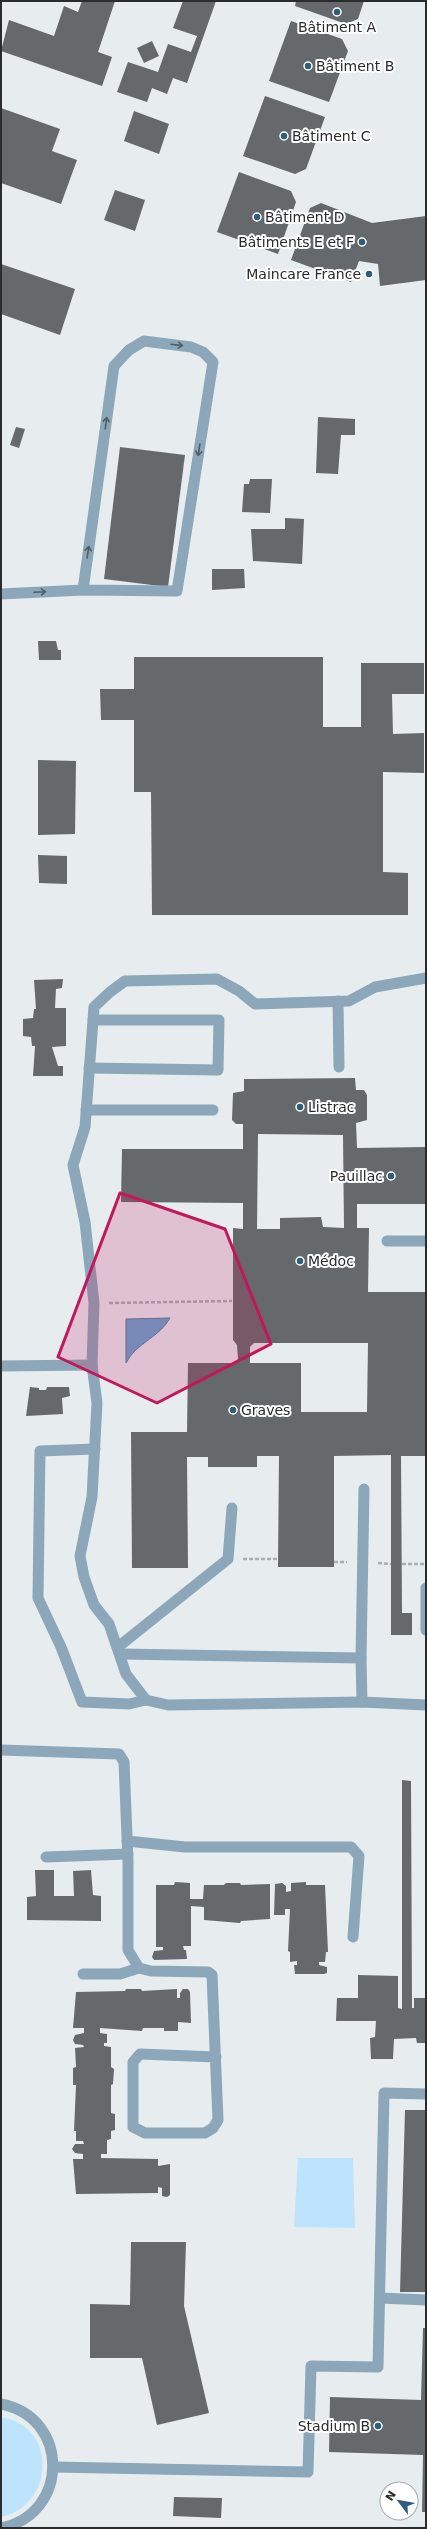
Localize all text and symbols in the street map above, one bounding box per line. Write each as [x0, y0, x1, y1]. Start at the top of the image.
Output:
marker: Bâtiment A [332, 7, 342, 17]
place label: Bâtiment A [298, 19, 377, 35]
place label: Bâtiment B [316, 58, 394, 74]
marker: Bâtiment B [303, 61, 313, 71]
place label: Bâtiment C [292, 128, 371, 144]
marker: Bâtiment C [279, 131, 289, 141]
place label: Bâtiment D [265, 209, 344, 225]
marker: Bâtiment D [252, 212, 262, 222]
place label: Bâtiments E et F [238, 234, 354, 250]
marker: Bâtiments E et F [357, 237, 367, 247]
place label: Maincare France [246, 266, 361, 282]
marker: Maincare France [364, 269, 374, 279]
one-way arrow [170, 341, 183, 349]
one-way arrow [102, 417, 110, 430]
one-way arrow [195, 443, 203, 456]
one-way arrow [84, 546, 92, 559]
one-way arrow [33, 589, 46, 596]
place label: Listrac [308, 1099, 355, 1115]
marker: Listrac [295, 1102, 305, 1112]
place label: Pauillac [330, 1168, 383, 1184]
marker: Pauillac [386, 1171, 396, 1181]
place label: Médoc [308, 1253, 354, 1269]
marker: Médoc [295, 1256, 305, 1266]
place label: Graves [241, 1402, 290, 1418]
marker: Graves [228, 1405, 238, 1415]
place label: Stadium B [298, 2418, 370, 2434]
marker: Stadium B [373, 2421, 383, 2431]
north arrow [379, 2481, 419, 2521]
text: N [383, 2489, 399, 2503]

